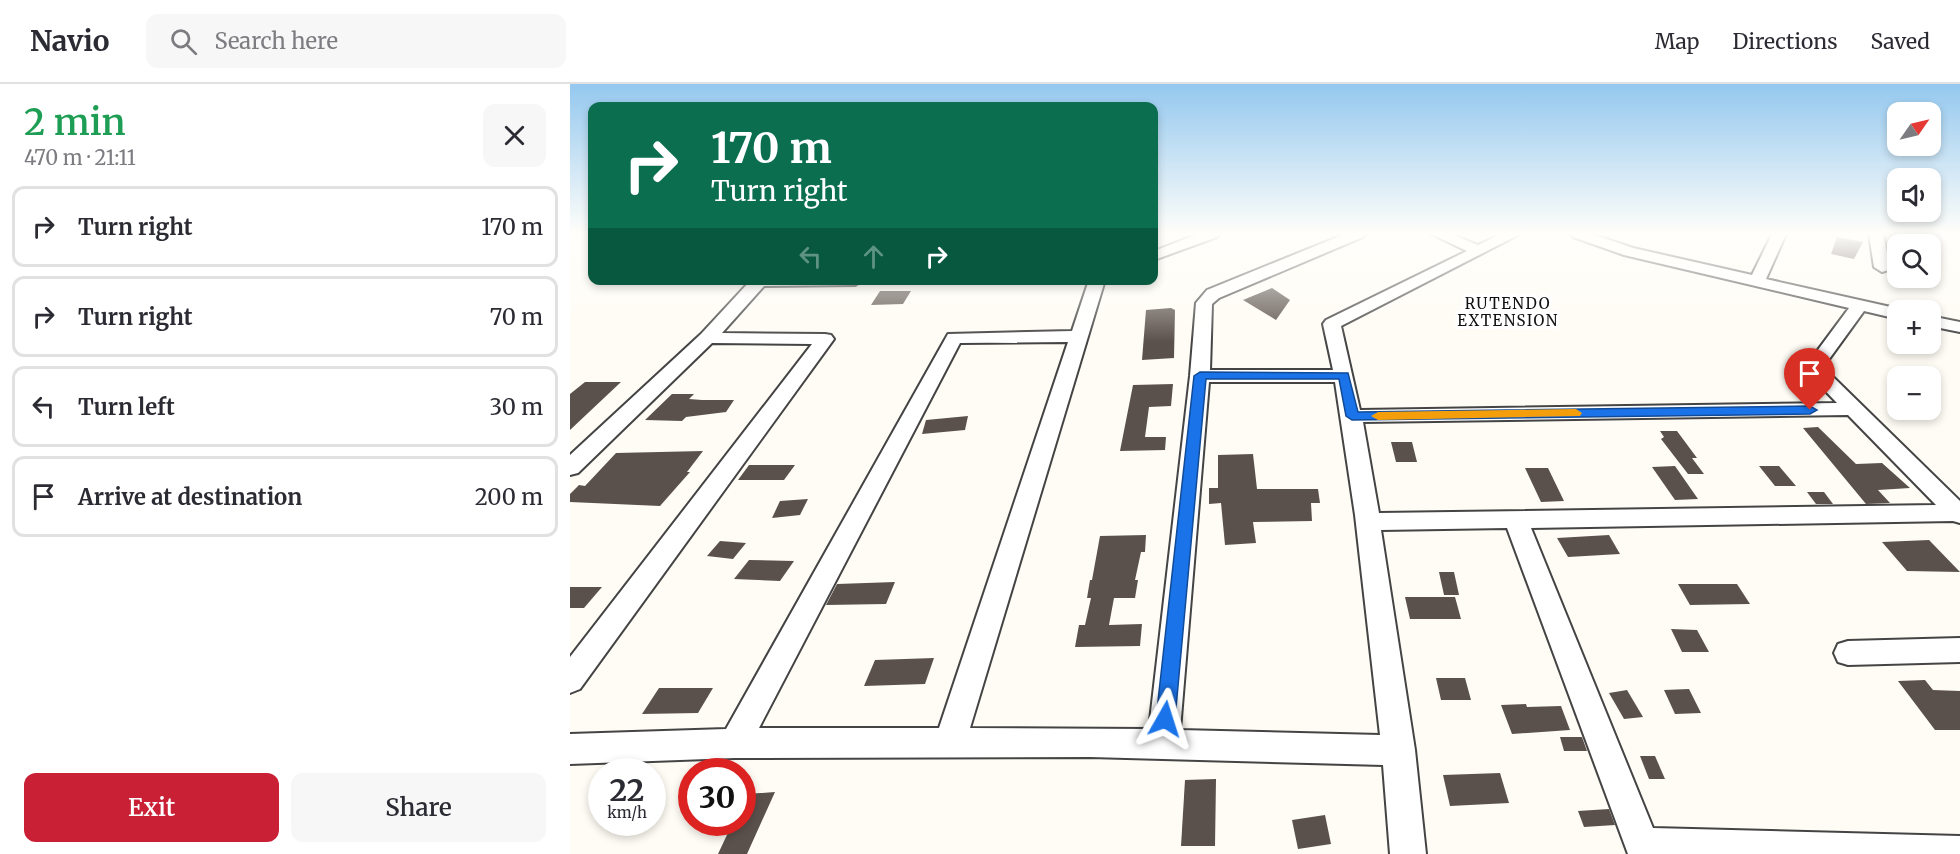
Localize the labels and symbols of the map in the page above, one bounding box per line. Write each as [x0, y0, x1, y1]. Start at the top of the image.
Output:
north arrow [1887, 102, 1941, 156]
district label: RUTENDO EXTENSION [1457, 294, 1559, 330]
pin [1784, 348, 1835, 410]
position arrow [1133, 687, 1197, 751]
speed limit sign: 30 [678, 758, 756, 836]

